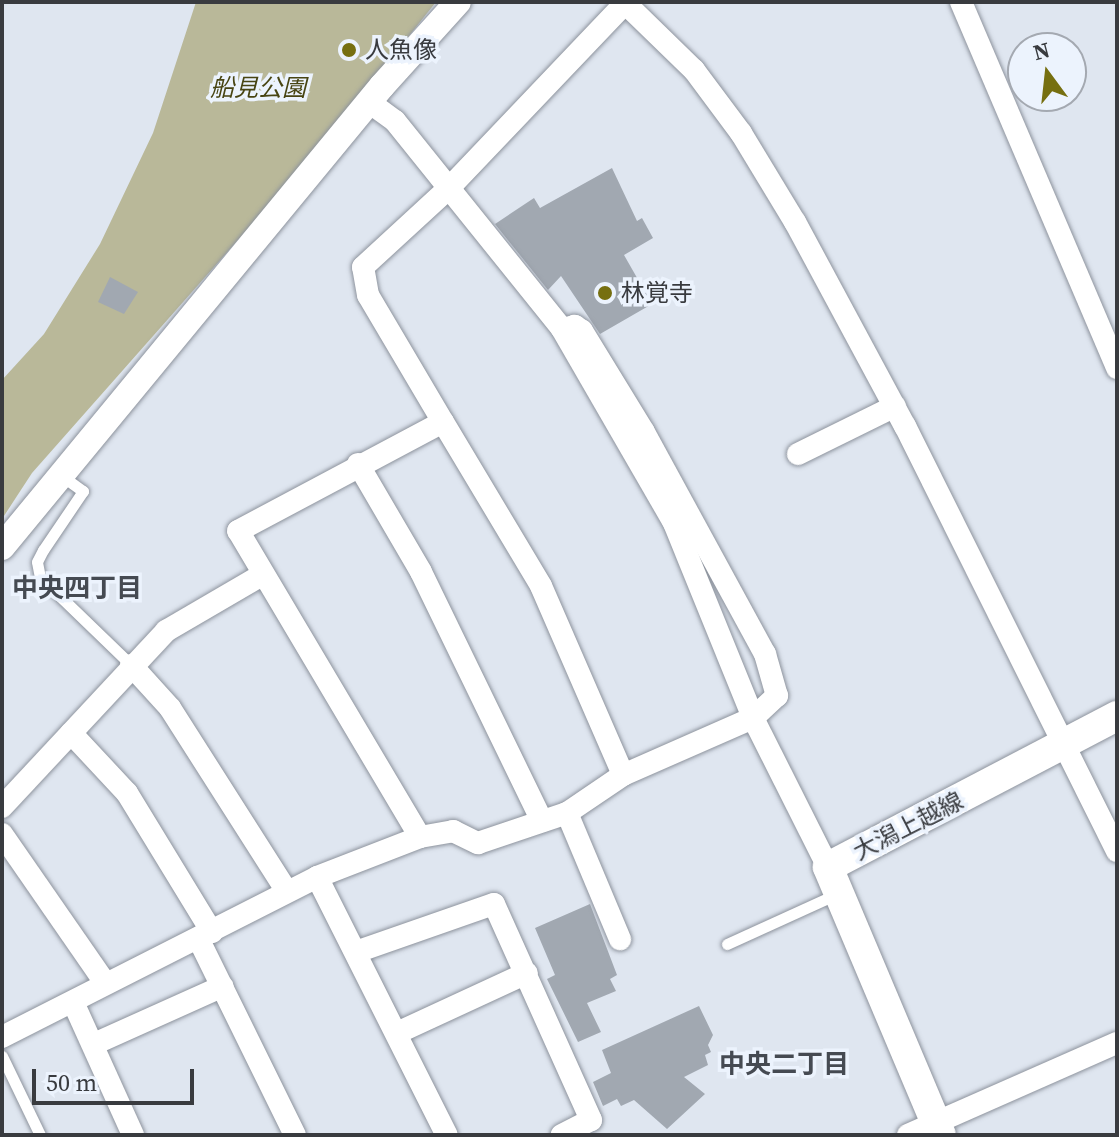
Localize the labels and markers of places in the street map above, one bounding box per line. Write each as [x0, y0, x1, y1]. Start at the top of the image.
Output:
place label: 人魚像 [365, 36, 437, 64]
marker: 人魚像 [340, 41, 358, 59]
place label: 林覚寺 [621, 279, 693, 307]
marker: 林覚寺 [596, 284, 614, 302]

